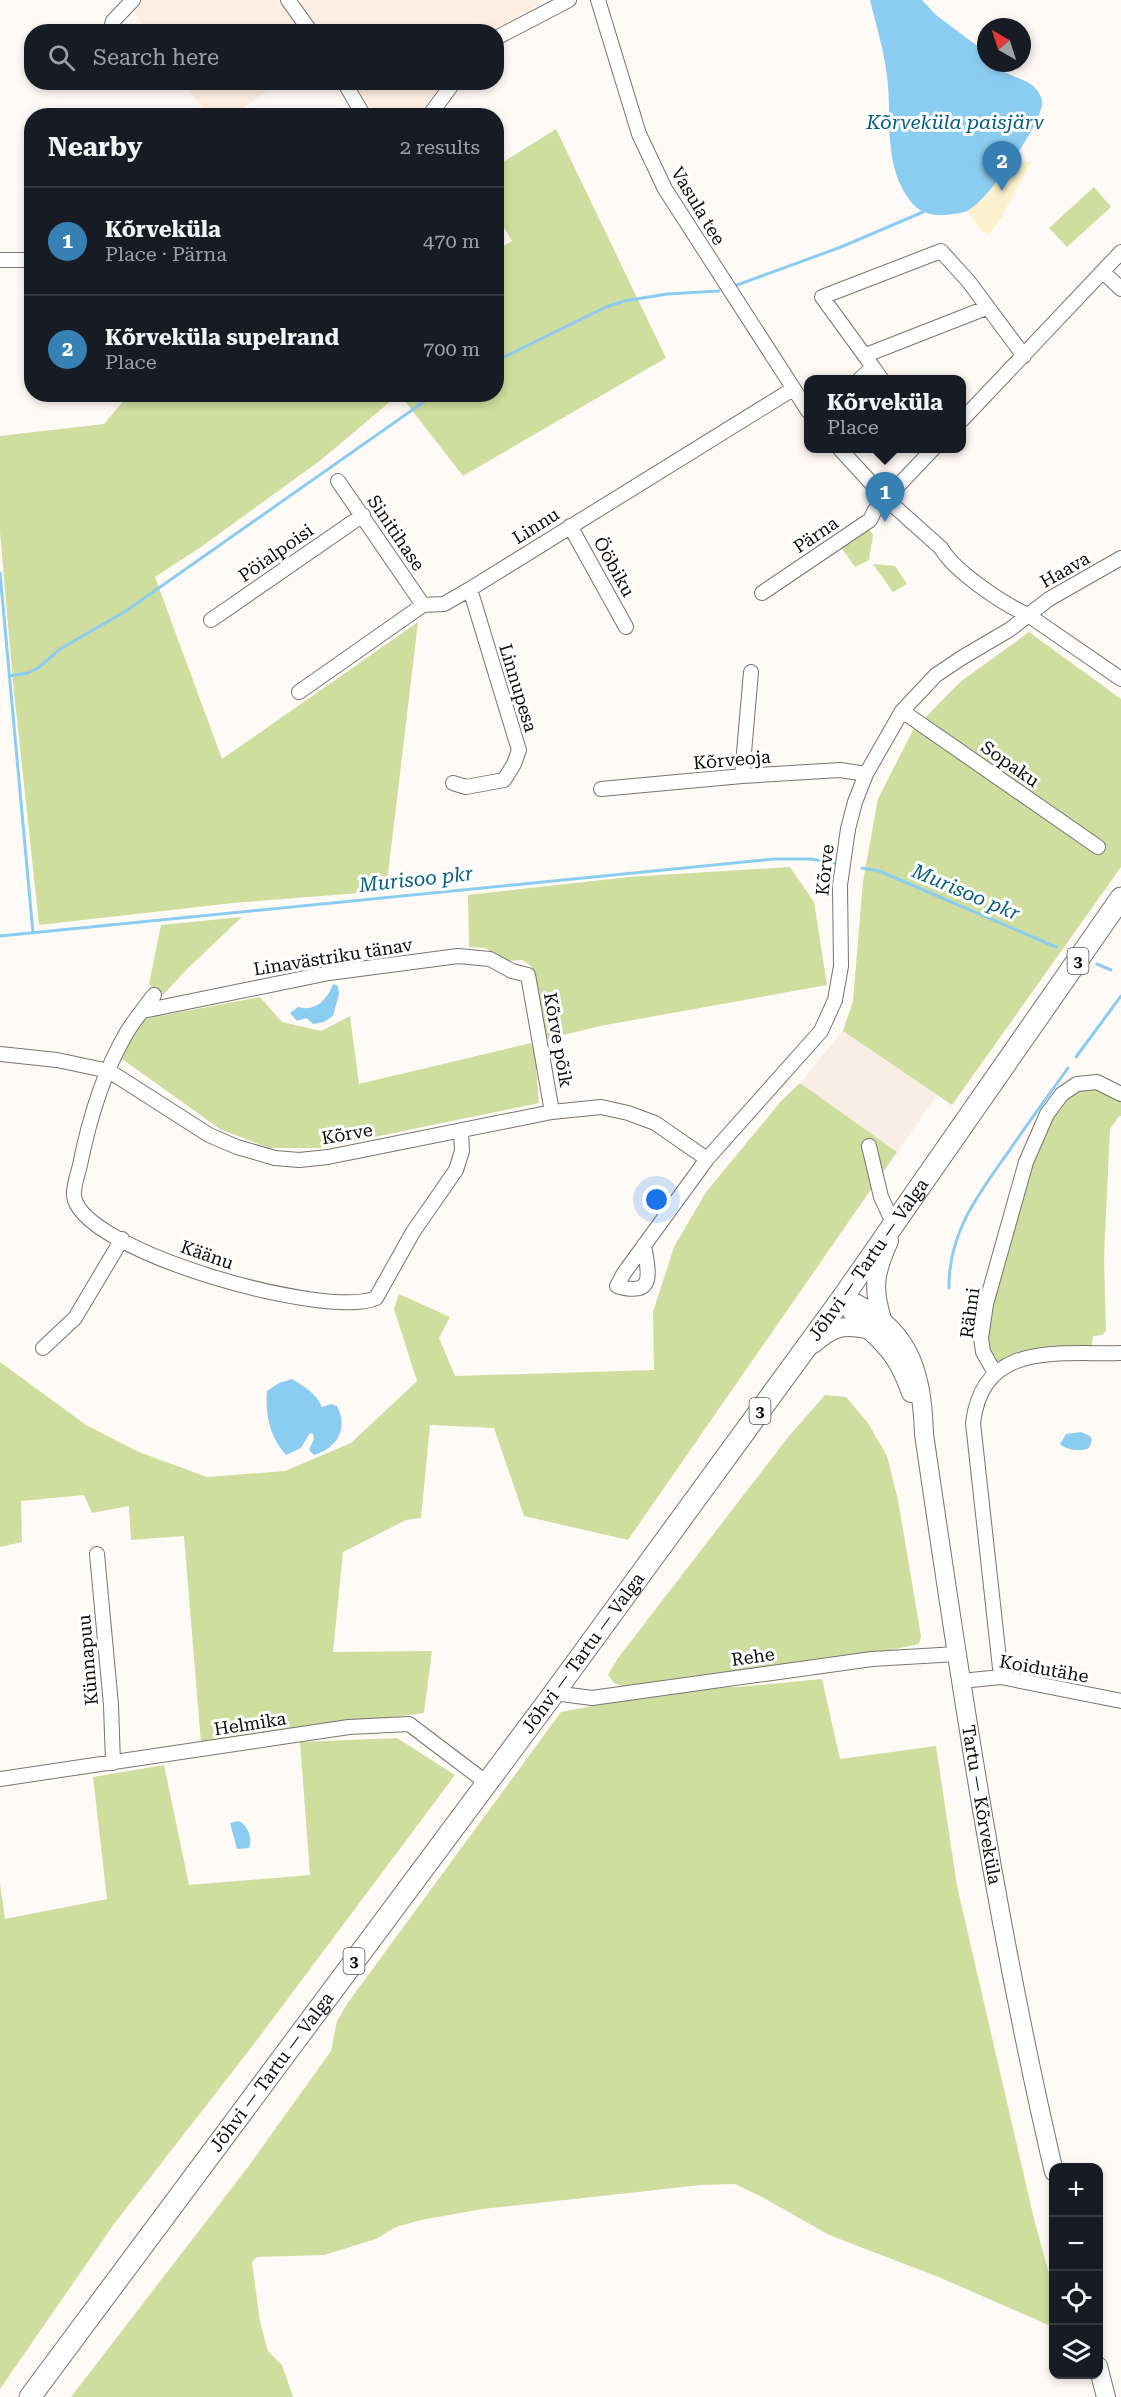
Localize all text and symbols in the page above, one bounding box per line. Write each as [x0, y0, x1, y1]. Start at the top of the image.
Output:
north arrow [977, 18, 1031, 72]
search box [24, 24, 504, 90]
icon: search [45, 41, 78, 74]
text: Search here [93, 45, 219, 70]
water label: Kõrveküla paisjärv [865, 110, 1045, 134]
text: Nearby [48, 132, 142, 162]
text: 2 results [400, 135, 480, 159]
pin: 2 [982, 142, 1022, 191]
street label: Vasula tee [667, 163, 730, 249]
text: Kõrveküla [105, 217, 221, 242]
text: 1 [62, 229, 73, 253]
text: 470 m [423, 229, 480, 253]
text: Place · Pärna [105, 242, 227, 266]
text: Kõrveküla supelrand [105, 325, 339, 350]
text: 2 [62, 337, 73, 361]
text: 700 m [423, 337, 480, 361]
text: Place [105, 350, 157, 374]
popup [804, 375, 966, 453]
text: Kõrveküla [827, 390, 943, 415]
text: Place [827, 415, 879, 439]
pin: 1 [866, 472, 904, 522]
street label: Sinitihase [364, 491, 429, 575]
street label: Linnu [508, 503, 563, 548]
street label: Pärna [789, 512, 842, 557]
street label: Pöialpoisi [234, 519, 317, 586]
street label: Ööbiku [589, 533, 639, 600]
street label: Haava [1036, 547, 1093, 592]
street label: Linnupesa [495, 641, 542, 735]
street label: Sopaku [977, 736, 1043, 791]
street label: Kõrveoja [692, 746, 772, 773]
street label: Kõrve [811, 843, 838, 897]
water label: Murisoo pkr [908, 858, 1024, 926]
water label: Murisoo pkr [357, 861, 475, 897]
street label: Linavästriku tänav [252, 933, 415, 979]
road number: 3 [1068, 948, 1088, 974]
street label: Kõrve põik [540, 991, 577, 1089]
street label: Kõrve [320, 1119, 374, 1148]
street label: Jõhvi — Tartu — Valga [804, 1174, 932, 1345]
your location [642, 1185, 671, 1214]
street label: Käänu [178, 1236, 237, 1273]
street label: Rähni [956, 1286, 983, 1340]
road number: 3 [750, 1398, 771, 1424]
street label: Jõhvi — Tartu — Valga [517, 1568, 648, 1737]
street label: Künnapuu [73, 1614, 102, 1706]
street label: Rehe [730, 1643, 776, 1670]
street label: Koidutähe [998, 1650, 1090, 1687]
street label: Helmika [212, 1707, 288, 1740]
street label: Tartu — Kõrveküla [958, 1723, 1006, 1886]
road number: 3 [344, 1948, 364, 1974]
street label: Jõhvi — Tartu — Valga [205, 1988, 338, 2156]
map controls [1049, 2163, 1103, 2379]
button: + [1049, 2163, 1103, 2217]
button: − [1049, 2217, 1103, 2271]
button: locate [1049, 2271, 1103, 2325]
button: layers [1049, 2325, 1103, 2379]

